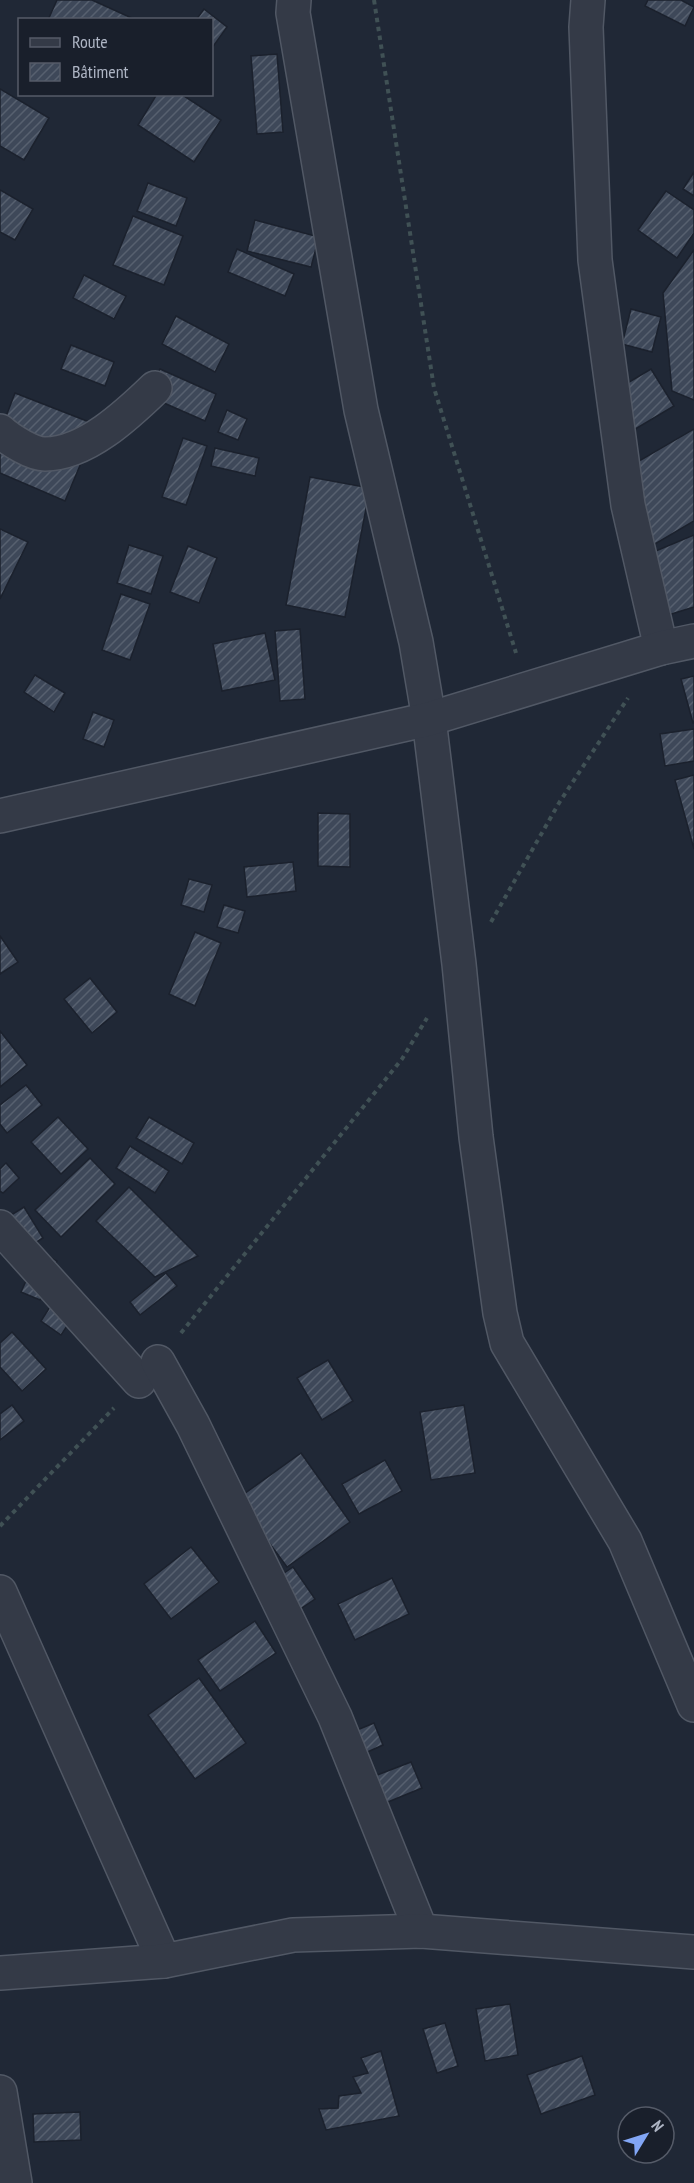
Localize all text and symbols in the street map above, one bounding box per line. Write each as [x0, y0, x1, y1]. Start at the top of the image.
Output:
legend [18, 18, 213, 96]
text: Route [72, 30, 108, 53]
text: Bâtiment [72, 60, 129, 83]
north arrow [616, 2105, 676, 2165]
text: N [647, 2116, 668, 2135]

